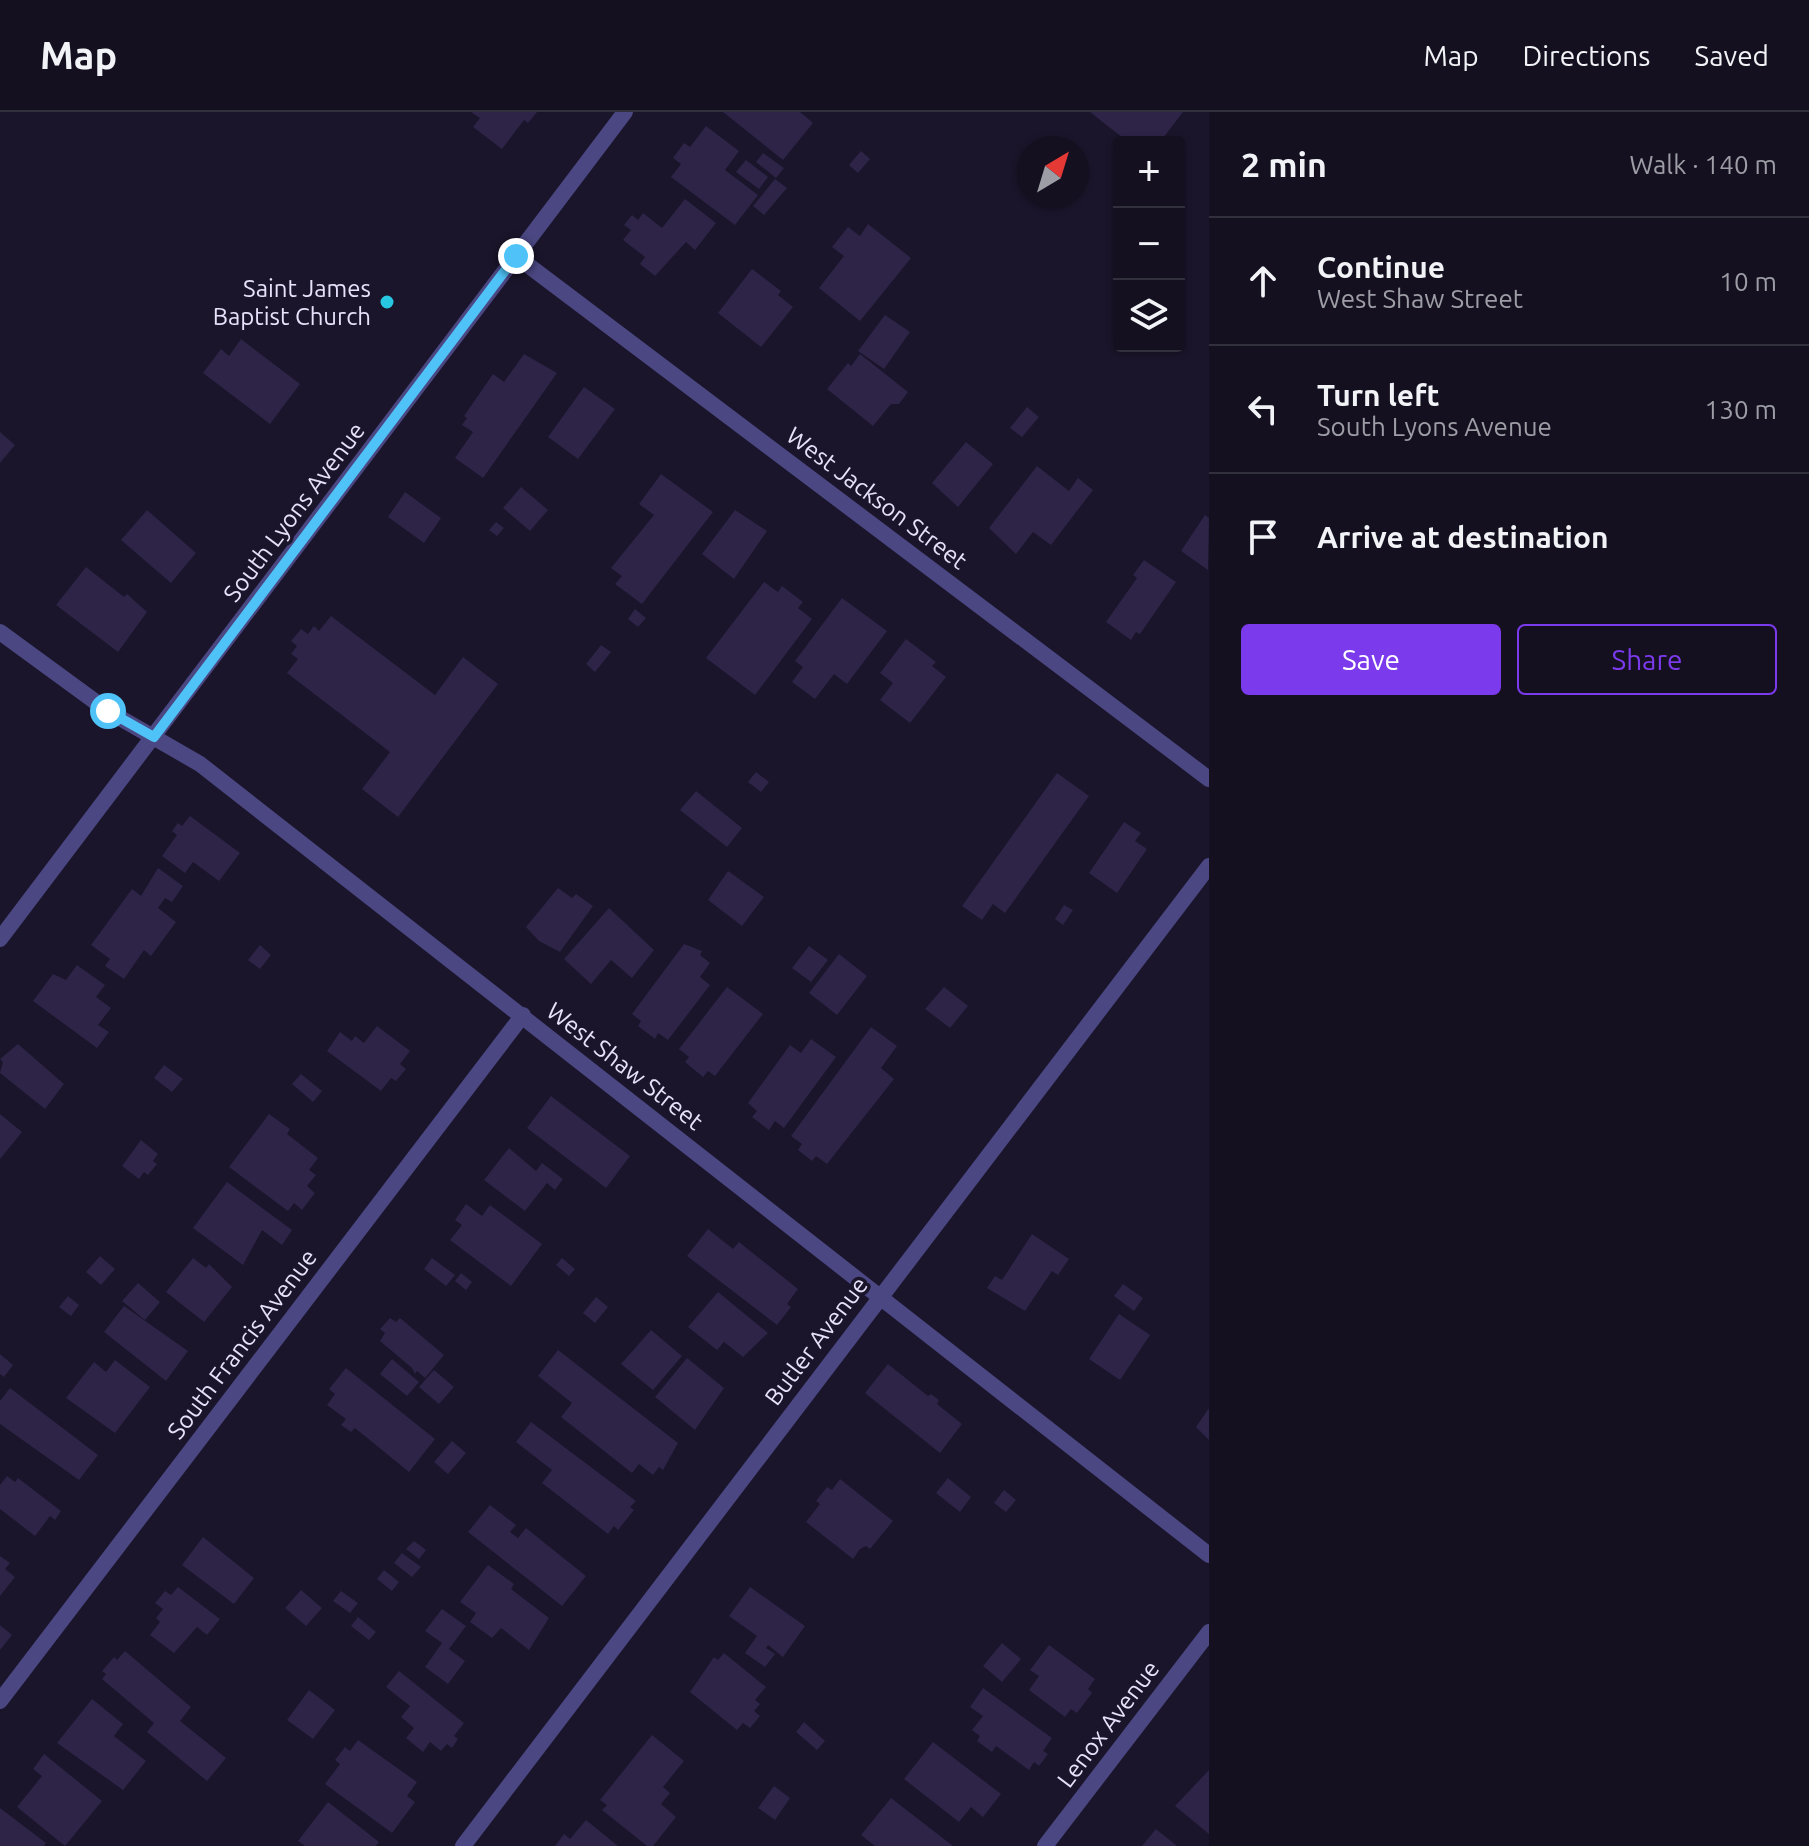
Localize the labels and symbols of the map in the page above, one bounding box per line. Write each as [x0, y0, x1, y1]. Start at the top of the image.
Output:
north arrow [1017, 136, 1089, 208]
route end [498, 238, 534, 274]
place label: Saint James Baptist Church [213, 275, 371, 330]
marker: Saint James Baptist Church [378, 293, 396, 311]
street label: South Lyons Avenue [218, 417, 370, 607]
street label: West Jackson Street [782, 421, 973, 575]
route start [90, 693, 126, 729]
street label: West Shaw Street [542, 997, 709, 1136]
street label: South Francis Avenue [162, 1244, 322, 1444]
street label: Butler Avenue [759, 1272, 873, 1410]
street label: Lenox Avenue [1052, 1655, 1164, 1793]

